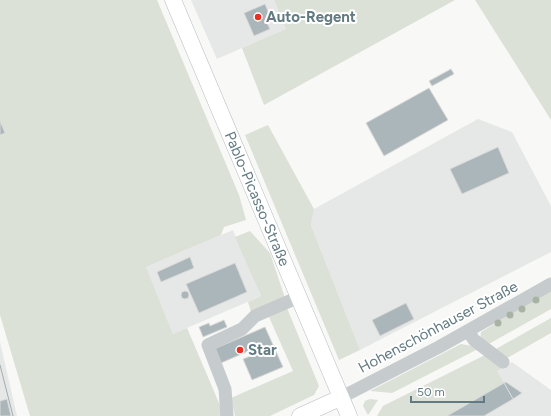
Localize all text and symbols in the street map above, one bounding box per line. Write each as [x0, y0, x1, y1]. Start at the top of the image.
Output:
place label: Auto-Regent [266, 8, 356, 26]
marker: Auto-Regent [253, 12, 263, 22]
street label: Pablo-Picasso-Straße [221, 129, 294, 269]
street label: Hohenschönhauser Straße [355, 277, 521, 377]
place label: Star [248, 341, 277, 359]
marker: Star [235, 345, 245, 355]
scale bar [411, 378, 484, 404]
text: 50 m [417, 385, 445, 399]

